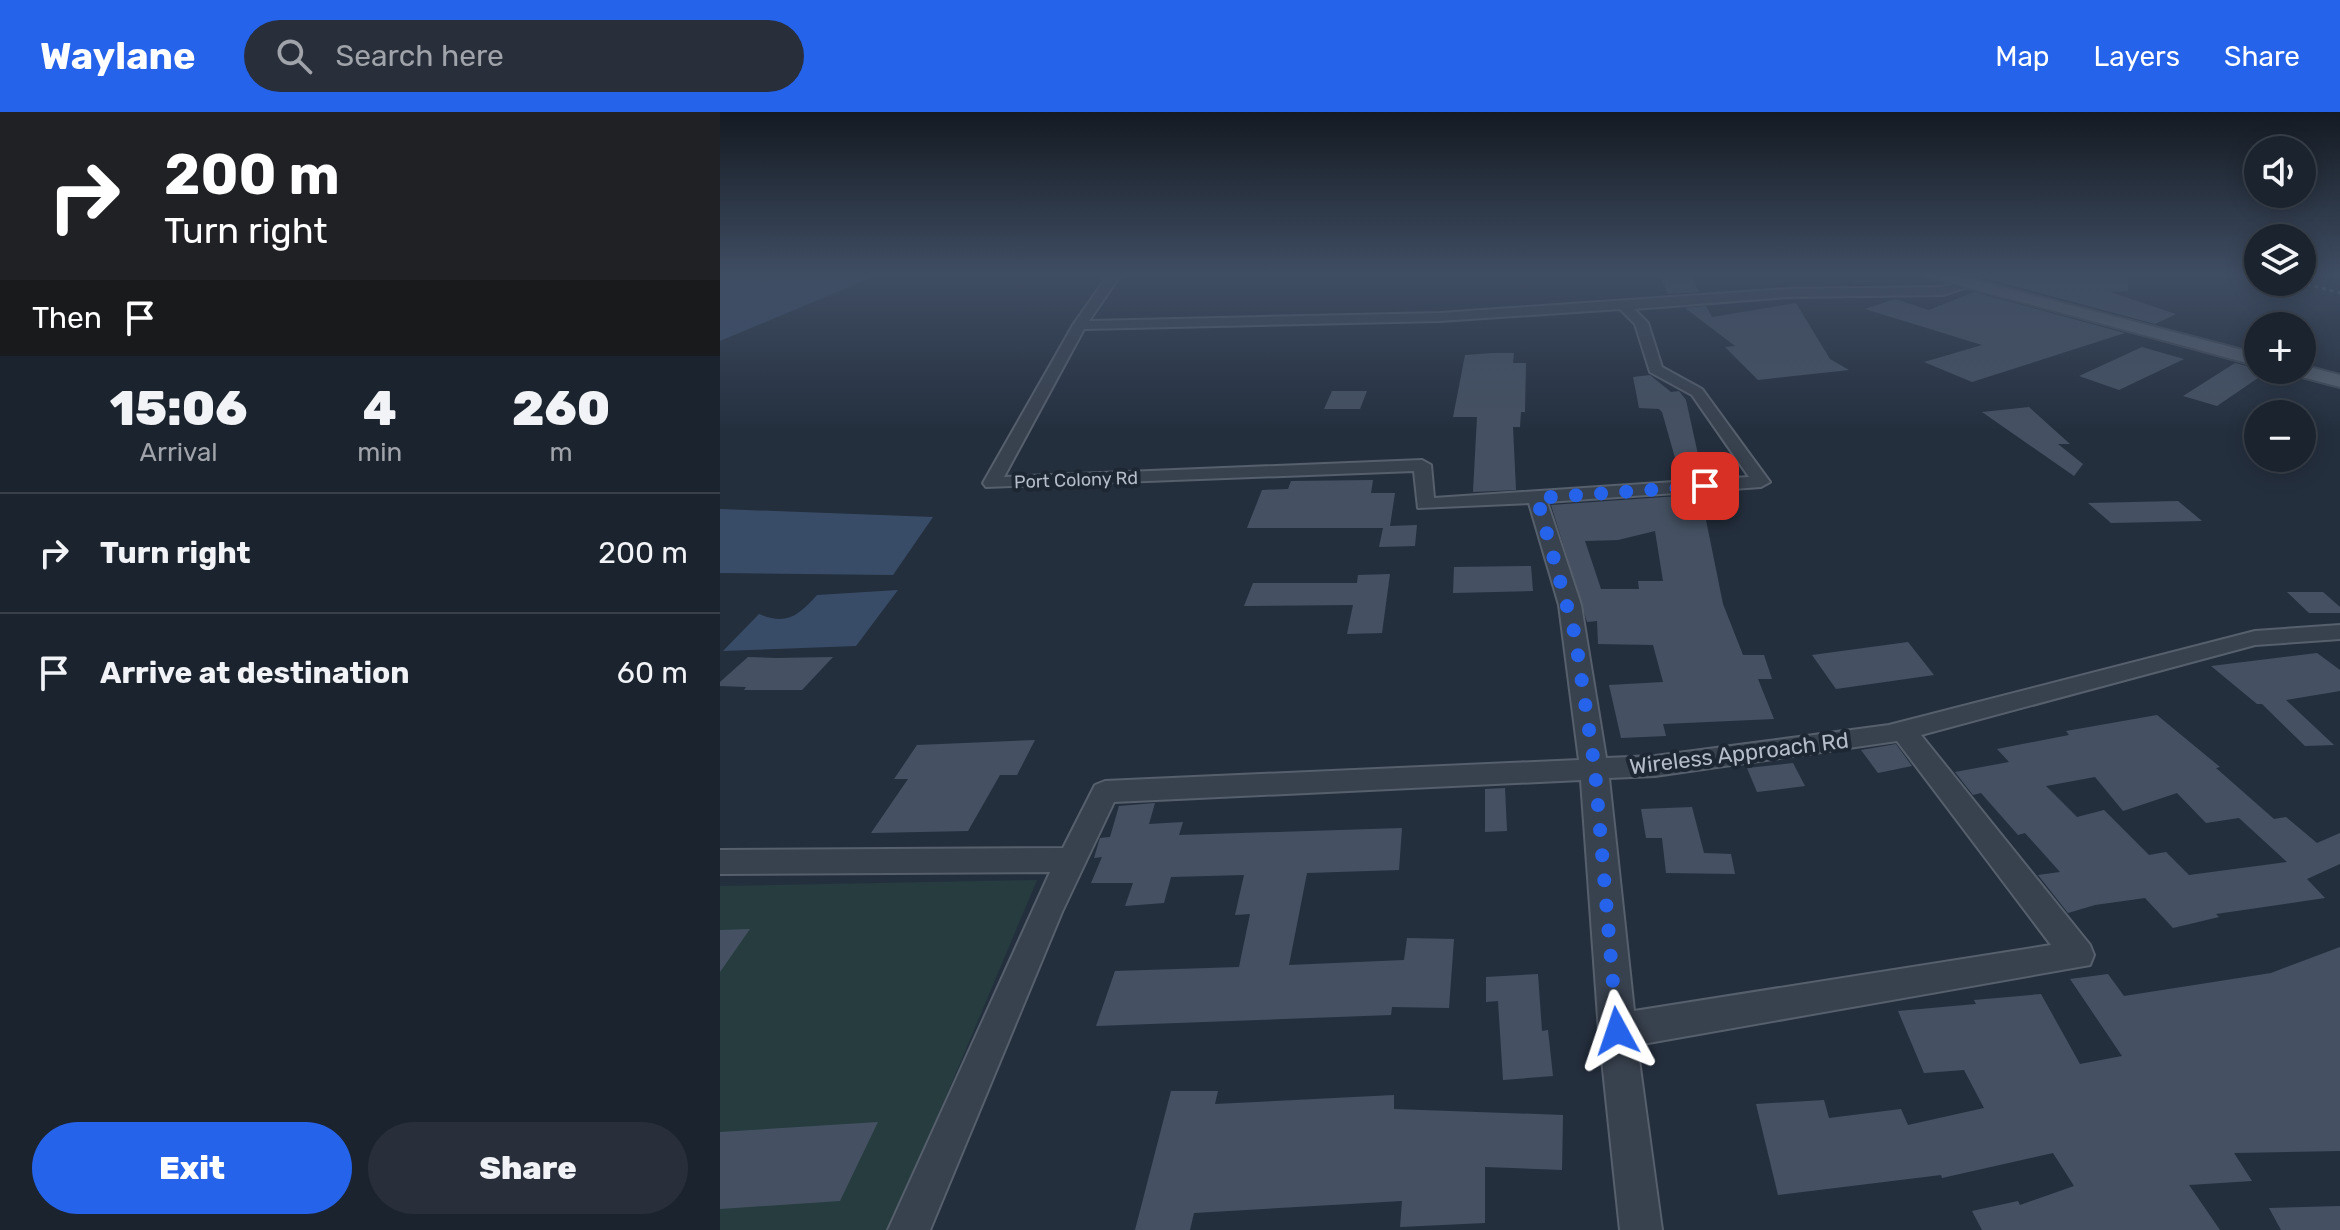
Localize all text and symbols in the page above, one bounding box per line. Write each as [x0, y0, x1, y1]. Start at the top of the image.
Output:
search box [244, 20, 804, 92]
text: Waylane [40, 33, 196, 79]
icon: search [272, 34, 316, 78]
text: Search here [336, 38, 504, 74]
text: Map [1995, 40, 2050, 73]
text: Layers [2094, 40, 2180, 73]
text: Share [2224, 40, 2300, 73]
map controls [2244, 136, 2316, 472]
button: sound [2244, 136, 2316, 208]
text: 200 m [164, 142, 340, 208]
icon: right [32, 144, 136, 248]
text: Turn right [164, 209, 328, 252]
button: layers [2244, 224, 2316, 296]
icon: arrive [118, 296, 162, 340]
text: Then [32, 300, 102, 336]
button: + [2244, 312, 2316, 384]
text: 15:06 [110, 380, 248, 437]
text: 4 [363, 380, 397, 437]
text: 260 [512, 380, 610, 437]
button: − [2244, 400, 2316, 472]
text: Arrival [140, 437, 218, 468]
text: min [357, 437, 402, 468]
text: m [550, 437, 573, 468]
pin [1671, 452, 1739, 520]
icon: arrive [1683, 464, 1727, 508]
street label: Port Colony Rd [1014, 467, 1138, 493]
icon: right [32, 531, 76, 575]
text: Turn right [100, 535, 251, 571]
text: 200 m [598, 535, 688, 571]
icon: arrive [32, 651, 76, 695]
text: Arrive at destination [100, 655, 410, 691]
text: 60 m [617, 655, 688, 691]
street label: Wireless Approach Rd [1628, 727, 1850, 780]
position arrow [1575, 989, 1659, 1073]
button: Exit [32, 1122, 352, 1214]
button: Share [368, 1122, 688, 1214]

